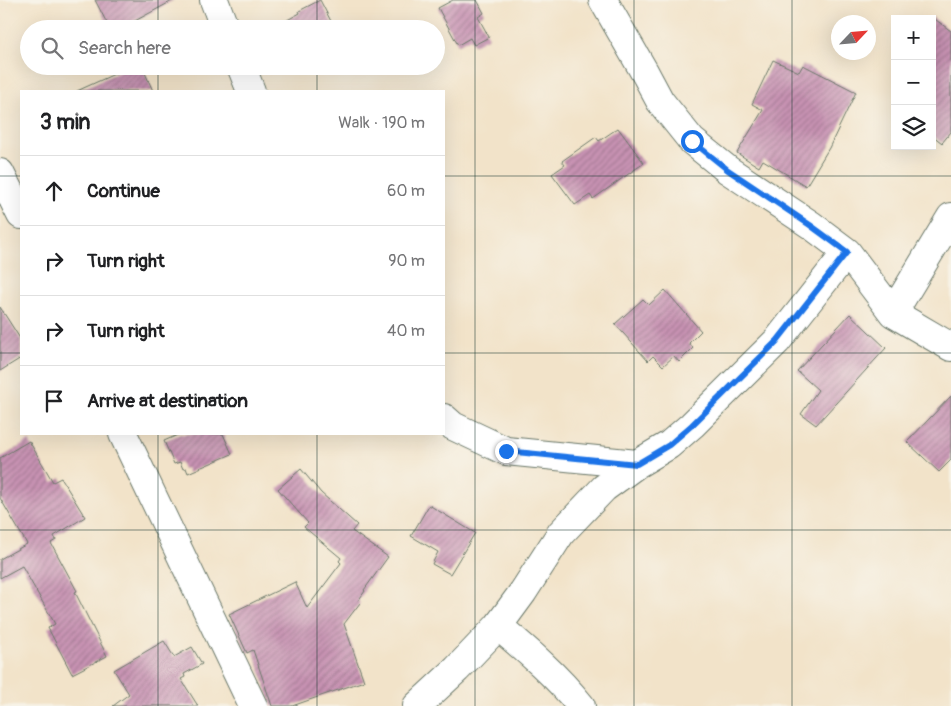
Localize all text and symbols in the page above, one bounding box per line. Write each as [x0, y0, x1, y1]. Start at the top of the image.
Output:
north arrow [831, 15, 876, 60]
map controls [891, 15, 936, 150]
button: + [891, 15, 936, 60]
search box [20, 20, 445, 75]
icon: search [38, 34, 66, 62]
text: Search here [78, 36, 171, 60]
button: − [891, 60, 936, 105]
button: layers [891, 105, 936, 150]
text: 3 min [40, 109, 90, 136]
text: Walk · 190 m [338, 113, 425, 133]
route start [681, 130, 704, 153]
icon: ahead [40, 177, 68, 205]
text: Continue [87, 179, 160, 203]
text: 60 m [387, 181, 425, 201]
icon: right [40, 247, 68, 275]
text: Turn right [87, 249, 165, 273]
text: 90 m [388, 251, 425, 271]
icon: right [40, 317, 68, 345]
text: Turn right [87, 319, 165, 343]
text: 40 m [387, 321, 425, 341]
icon: arrive [40, 387, 68, 415]
text: Arrive at destination [87, 389, 248, 413]
route end [495, 440, 518, 463]

